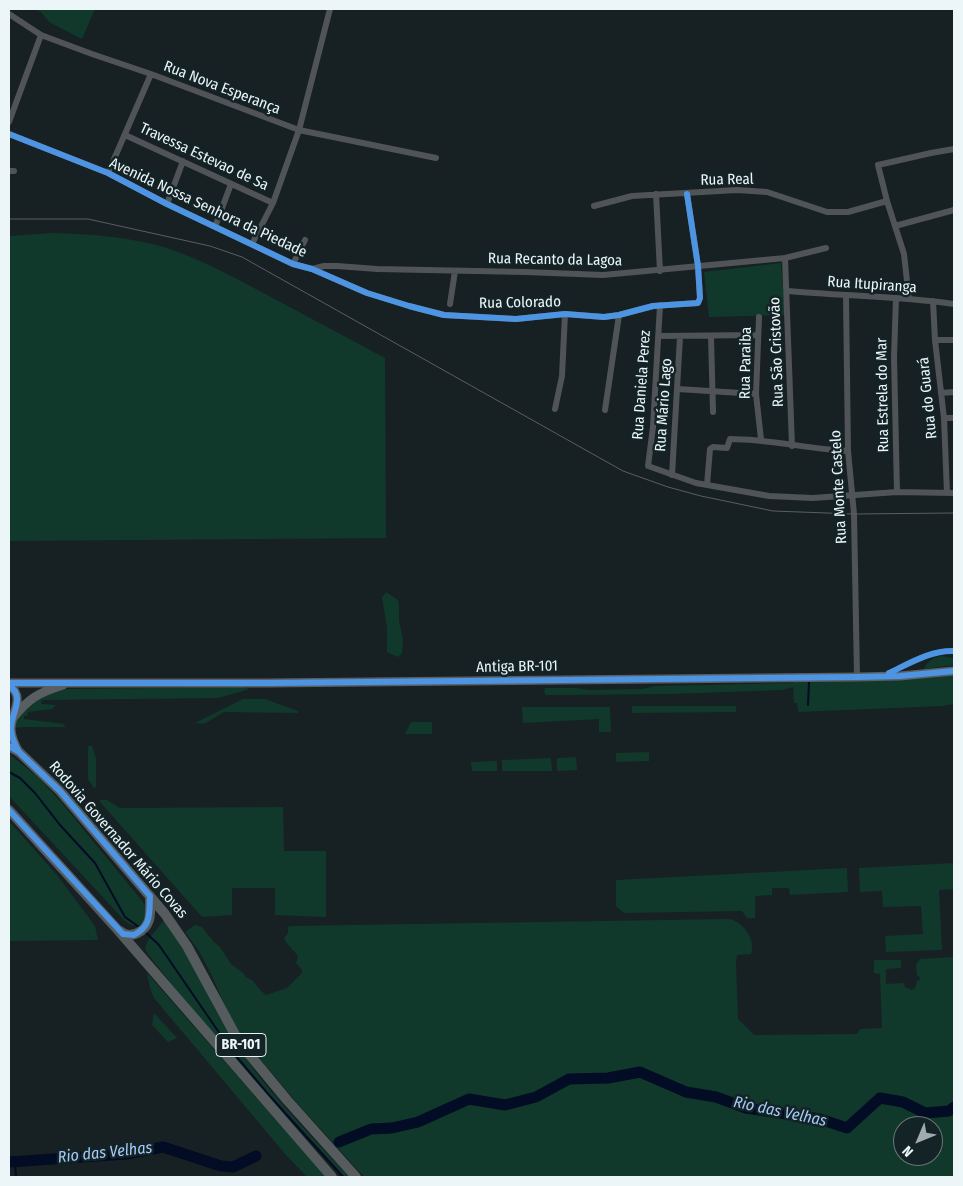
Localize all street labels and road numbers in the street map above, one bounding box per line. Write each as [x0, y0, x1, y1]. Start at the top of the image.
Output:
street label: Rua Nova Esperança [161, 57, 283, 119]
street label: Travessa Estevao de Sa [137, 119, 271, 195]
street label: Avenida Nossa Senhora da Piedade [106, 154, 310, 262]
street label: Rua Real [700, 171, 754, 189]
street label: Rua Recanto da Lagoa [488, 250, 622, 270]
street label: Rua Itupiranga [827, 273, 917, 297]
street label: Rua Colorado [479, 293, 561, 313]
street label: Rua São Cristovão [766, 297, 788, 407]
street label: Rua Paraiba [736, 327, 756, 399]
street label: Rua Daniela Perez [629, 330, 655, 440]
street label: Rua Estrela do Mar [873, 337, 893, 453]
street label: Rua do Guará [915, 356, 941, 440]
street label: Rua Mário Lago [652, 358, 676, 452]
street label: Rua Monte Castelo [827, 430, 851, 544]
street label: Antiga BR-101 [476, 657, 558, 677]
street label: Rodovia Governador Mário Covas [45, 758, 191, 922]
road number: BR-101 [216, 1034, 266, 1056]

